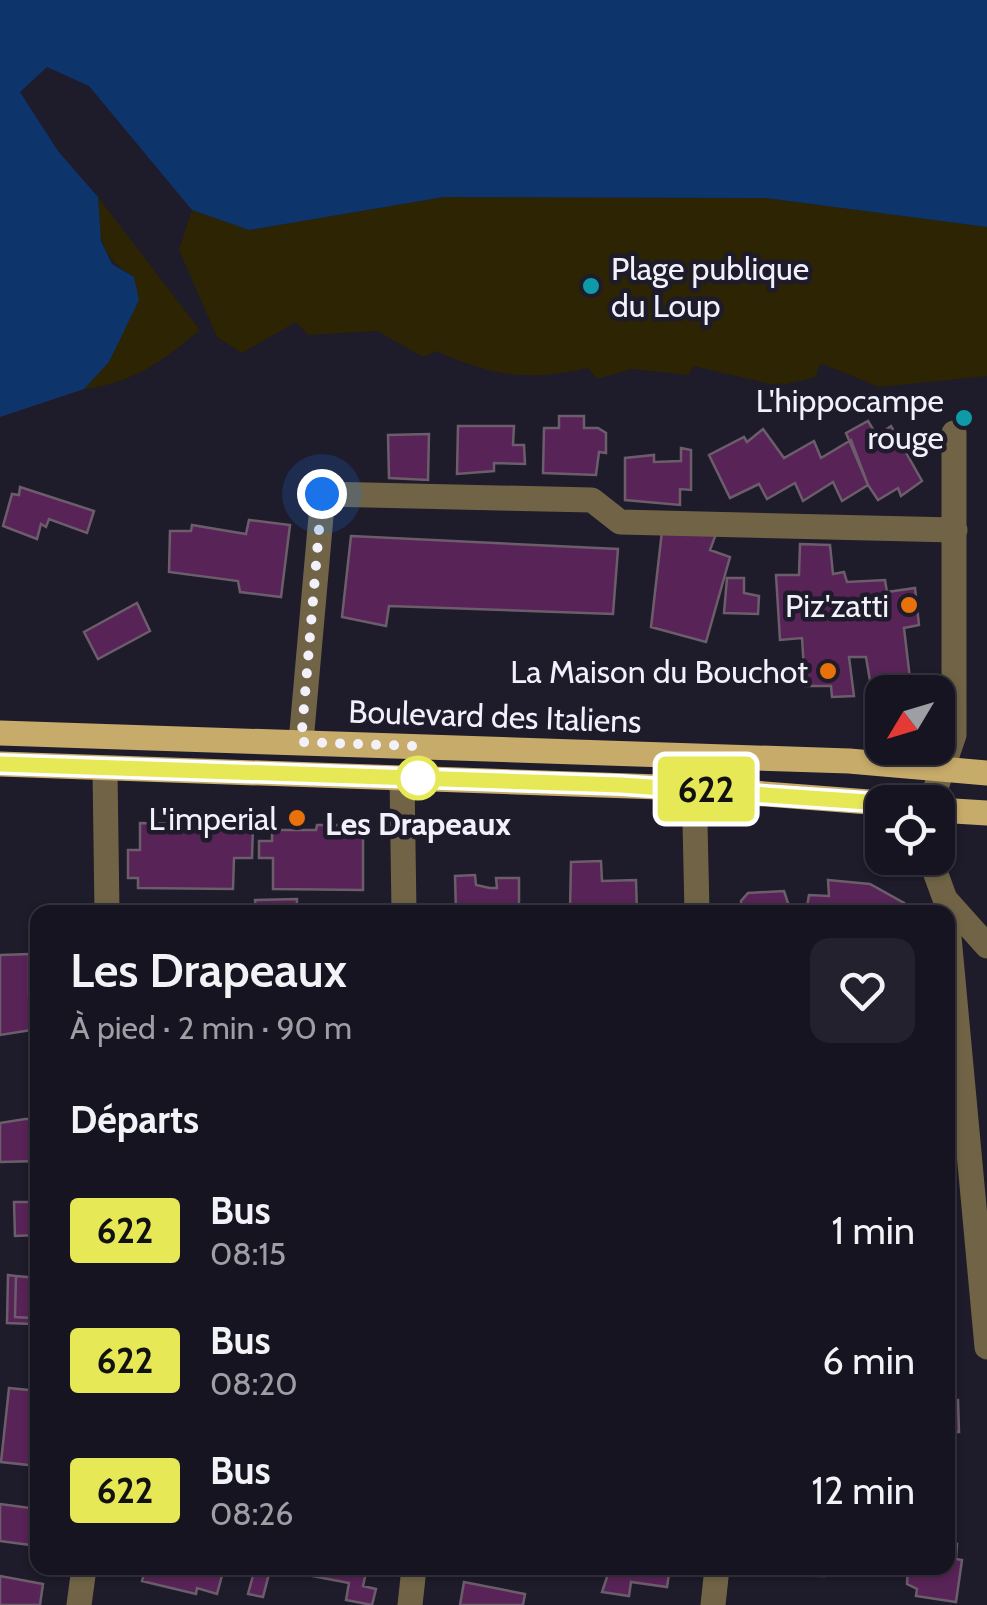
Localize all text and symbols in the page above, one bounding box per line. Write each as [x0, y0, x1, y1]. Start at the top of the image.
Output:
place label: Plage publique du Loup [611, 249, 809, 325]
marker: Plage publique du Loup [580, 275, 602, 297]
place label: L'hippocampe rouge [756, 381, 944, 457]
marker: L'hippocampe rouge [953, 407, 975, 429]
your location [297, 469, 347, 519]
place label: Piz'zatti [785, 586, 889, 625]
marker: Piz'zatti [898, 594, 920, 616]
place label: La Maison du Bouchot [510, 652, 808, 691]
marker: La Maison du Bouchot [817, 660, 839, 682]
north arrow [865, 675, 955, 765]
map controls [865, 675, 955, 875]
street label: Boulevard des Italiens [348, 691, 642, 741]
line badge: 622 [648, 756, 764, 822]
marker: Les Drapeaux [397, 757, 439, 799]
text: 622 [678, 768, 734, 811]
button: locate [865, 785, 955, 875]
place label: L'imperial [149, 799, 277, 838]
place label: Les Drapeaux [325, 804, 511, 843]
marker: L'imperial [286, 807, 308, 829]
button: heart [810, 938, 915, 1043]
text: Les Drapeaux [70, 941, 347, 999]
text: À pied · 2 min · 90 m [70, 1008, 352, 1047]
text: Départs [70, 1096, 199, 1143]
text: Bus [210, 1187, 271, 1234]
text: 1 min [831, 1207, 915, 1254]
text: 622 [97, 1209, 153, 1252]
text: 08:15 [210, 1234, 286, 1273]
text: Bus [210, 1317, 271, 1364]
text: 6 min [822, 1337, 915, 1384]
text: 622 [97, 1339, 153, 1382]
text: 08:20 [210, 1364, 298, 1403]
text: Bus [210, 1447, 271, 1494]
text: 12 min [812, 1467, 915, 1514]
text: 622 [97, 1469, 153, 1512]
text: 08:26 [210, 1494, 293, 1533]

